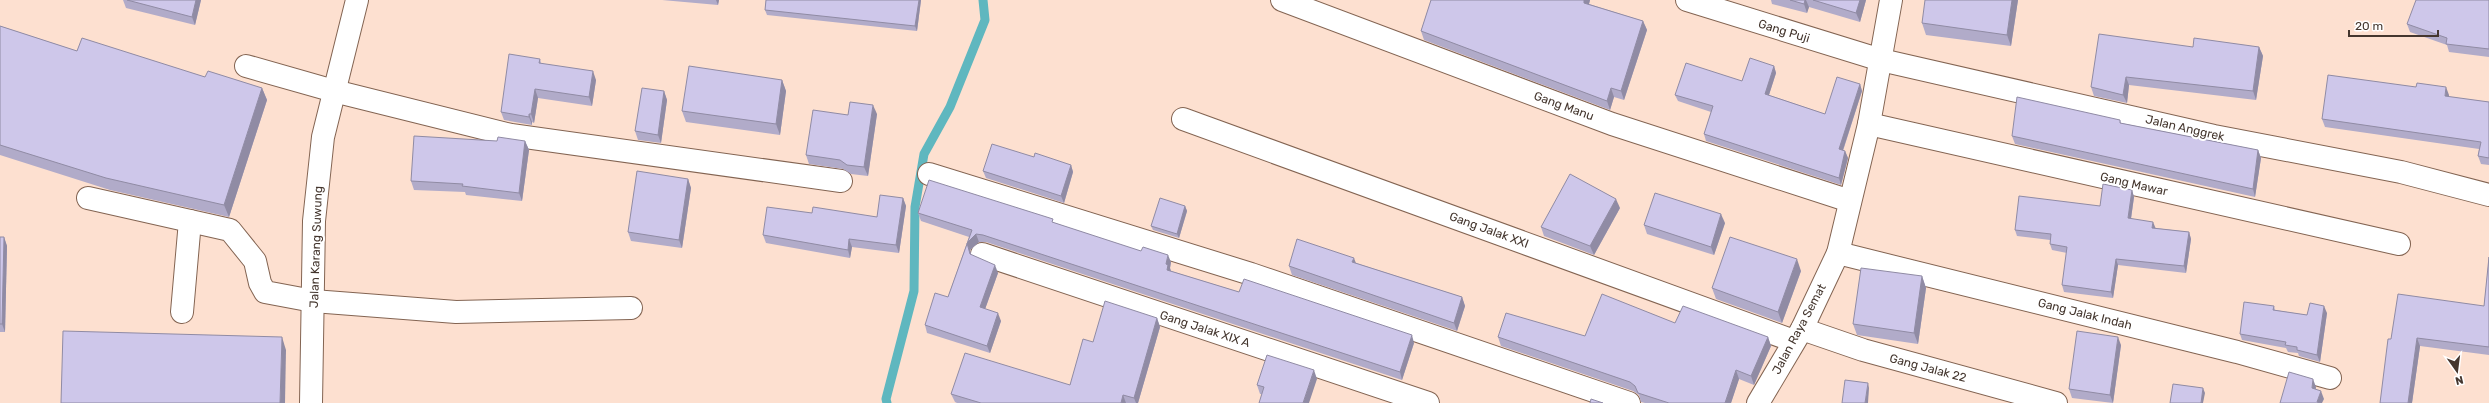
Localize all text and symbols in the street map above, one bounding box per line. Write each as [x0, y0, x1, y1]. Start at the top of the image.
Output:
scale bar [2349, 12, 2438, 38]
street label: Gang Puji [1757, 17, 1812, 45]
text: 20 m [2355, 19, 2383, 33]
street label: Gang Manu [1532, 89, 1596, 123]
street label: Jalan Anggrek [2144, 112, 2227, 144]
street label: Gang Mawar [2099, 169, 2170, 199]
street label: Jalan Karang Suwung [307, 186, 325, 308]
street label: Gang Jalak XXI [1447, 209, 1531, 251]
street label: Jalan Raya Semat [1769, 281, 1829, 377]
street label: Gang Jalak Indah [2036, 296, 2134, 332]
street label: Gang Jalak XIX A [1158, 308, 1252, 350]
street label: Gang Jalak 22 [1888, 351, 1968, 385]
north arrow [2437, 351, 2477, 391]
text: N [2454, 373, 2465, 388]

